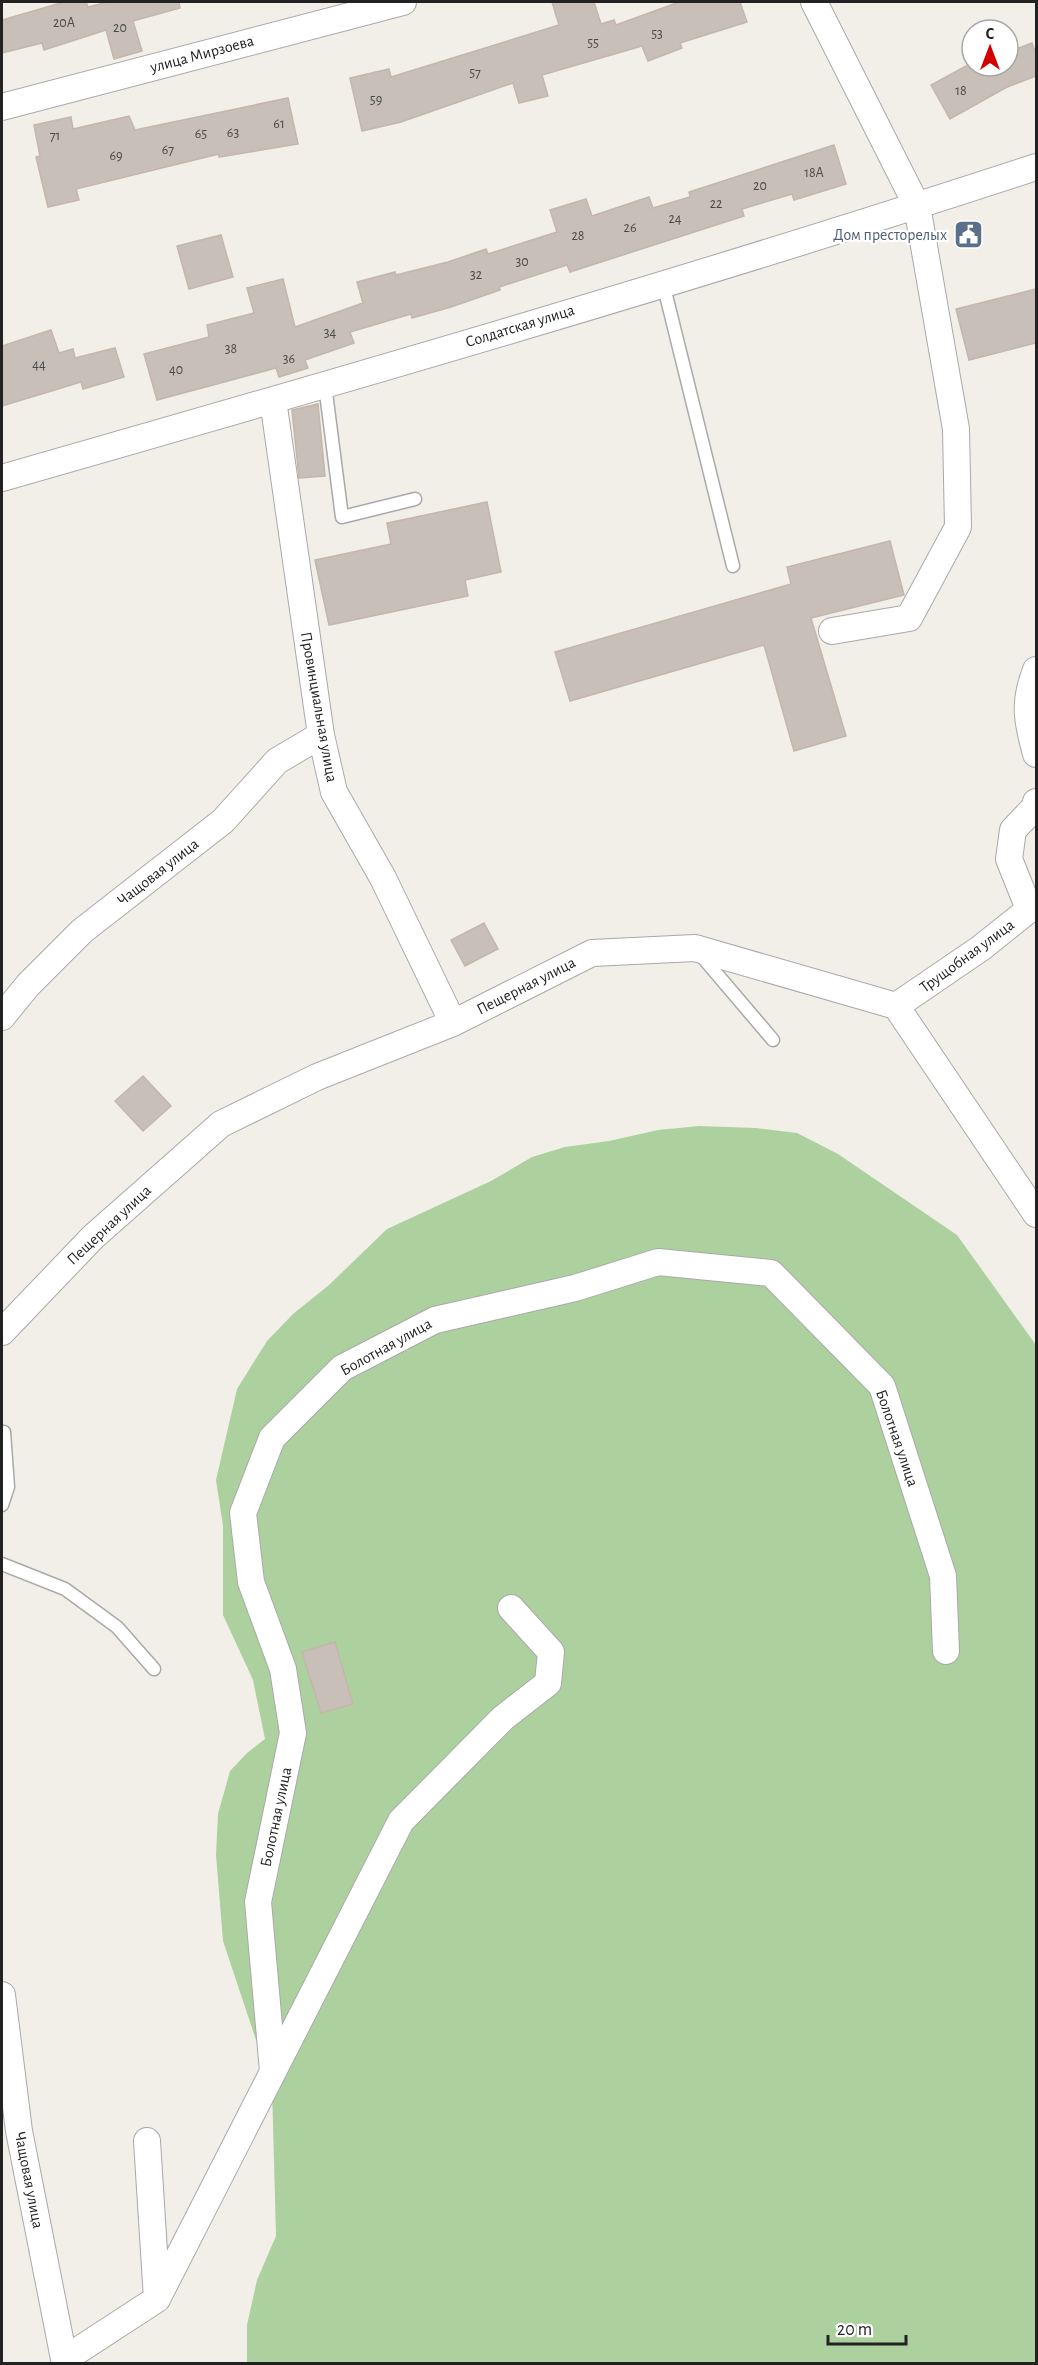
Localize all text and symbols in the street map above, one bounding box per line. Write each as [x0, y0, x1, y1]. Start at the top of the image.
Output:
house number: 20А [53, 16, 75, 30]
north arrow [960, 18, 1020, 78]
house number: 20 [113, 21, 127, 35]
text: С [986, 26, 995, 42]
house number: 53 [651, 27, 663, 41]
street label: улица Мирзоева [148, 32, 256, 77]
house number: 55 [587, 36, 599, 50]
house number: 57 [469, 66, 481, 80]
house number: 18 [955, 84, 967, 98]
house number: 59 [370, 93, 382, 107]
house number: 61 [273, 117, 285, 131]
house number: 63 [227, 126, 239, 140]
house number: 65 [195, 127, 207, 141]
house number: 71 [50, 129, 60, 143]
house number: 67 [162, 143, 174, 157]
house number: 69 [109, 149, 123, 163]
house number: 18А [804, 166, 824, 180]
house number: 20 [753, 179, 767, 193]
house number: 22 [710, 197, 722, 211]
house number: 24 [668, 212, 682, 226]
public building icon: Дом престорелых [952, 219, 984, 251]
house number: 26 [624, 221, 636, 235]
place label: Дом престорелых [833, 227, 947, 243]
house number: 28 [571, 229, 585, 243]
house number: 30 [515, 255, 529, 269]
house number: 32 [470, 268, 482, 282]
street label: Солдатская улица [464, 302, 577, 351]
house number: 34 [324, 326, 337, 340]
house number: 38 [225, 342, 237, 356]
house number: 36 [283, 352, 295, 366]
house number: 44 [32, 358, 46, 372]
house number: 40 [169, 363, 183, 377]
street label: Провинциальная улица [297, 631, 340, 784]
street label: Чащовая улица [114, 835, 202, 909]
street label: Трущобная улица [917, 916, 1018, 996]
street label: Пещерная улица [474, 954, 578, 1019]
street label: Пещерная улица [64, 1182, 155, 1269]
street label: Болотная улица [338, 1315, 435, 1379]
street label: Болотная улица [872, 1387, 921, 1489]
street label: Болотная улица [258, 1766, 295, 1869]
street label: Чащовая улица [11, 2130, 46, 2230]
scale bar [828, 2308, 906, 2346]
text: 20 m [837, 2321, 872, 2339]

